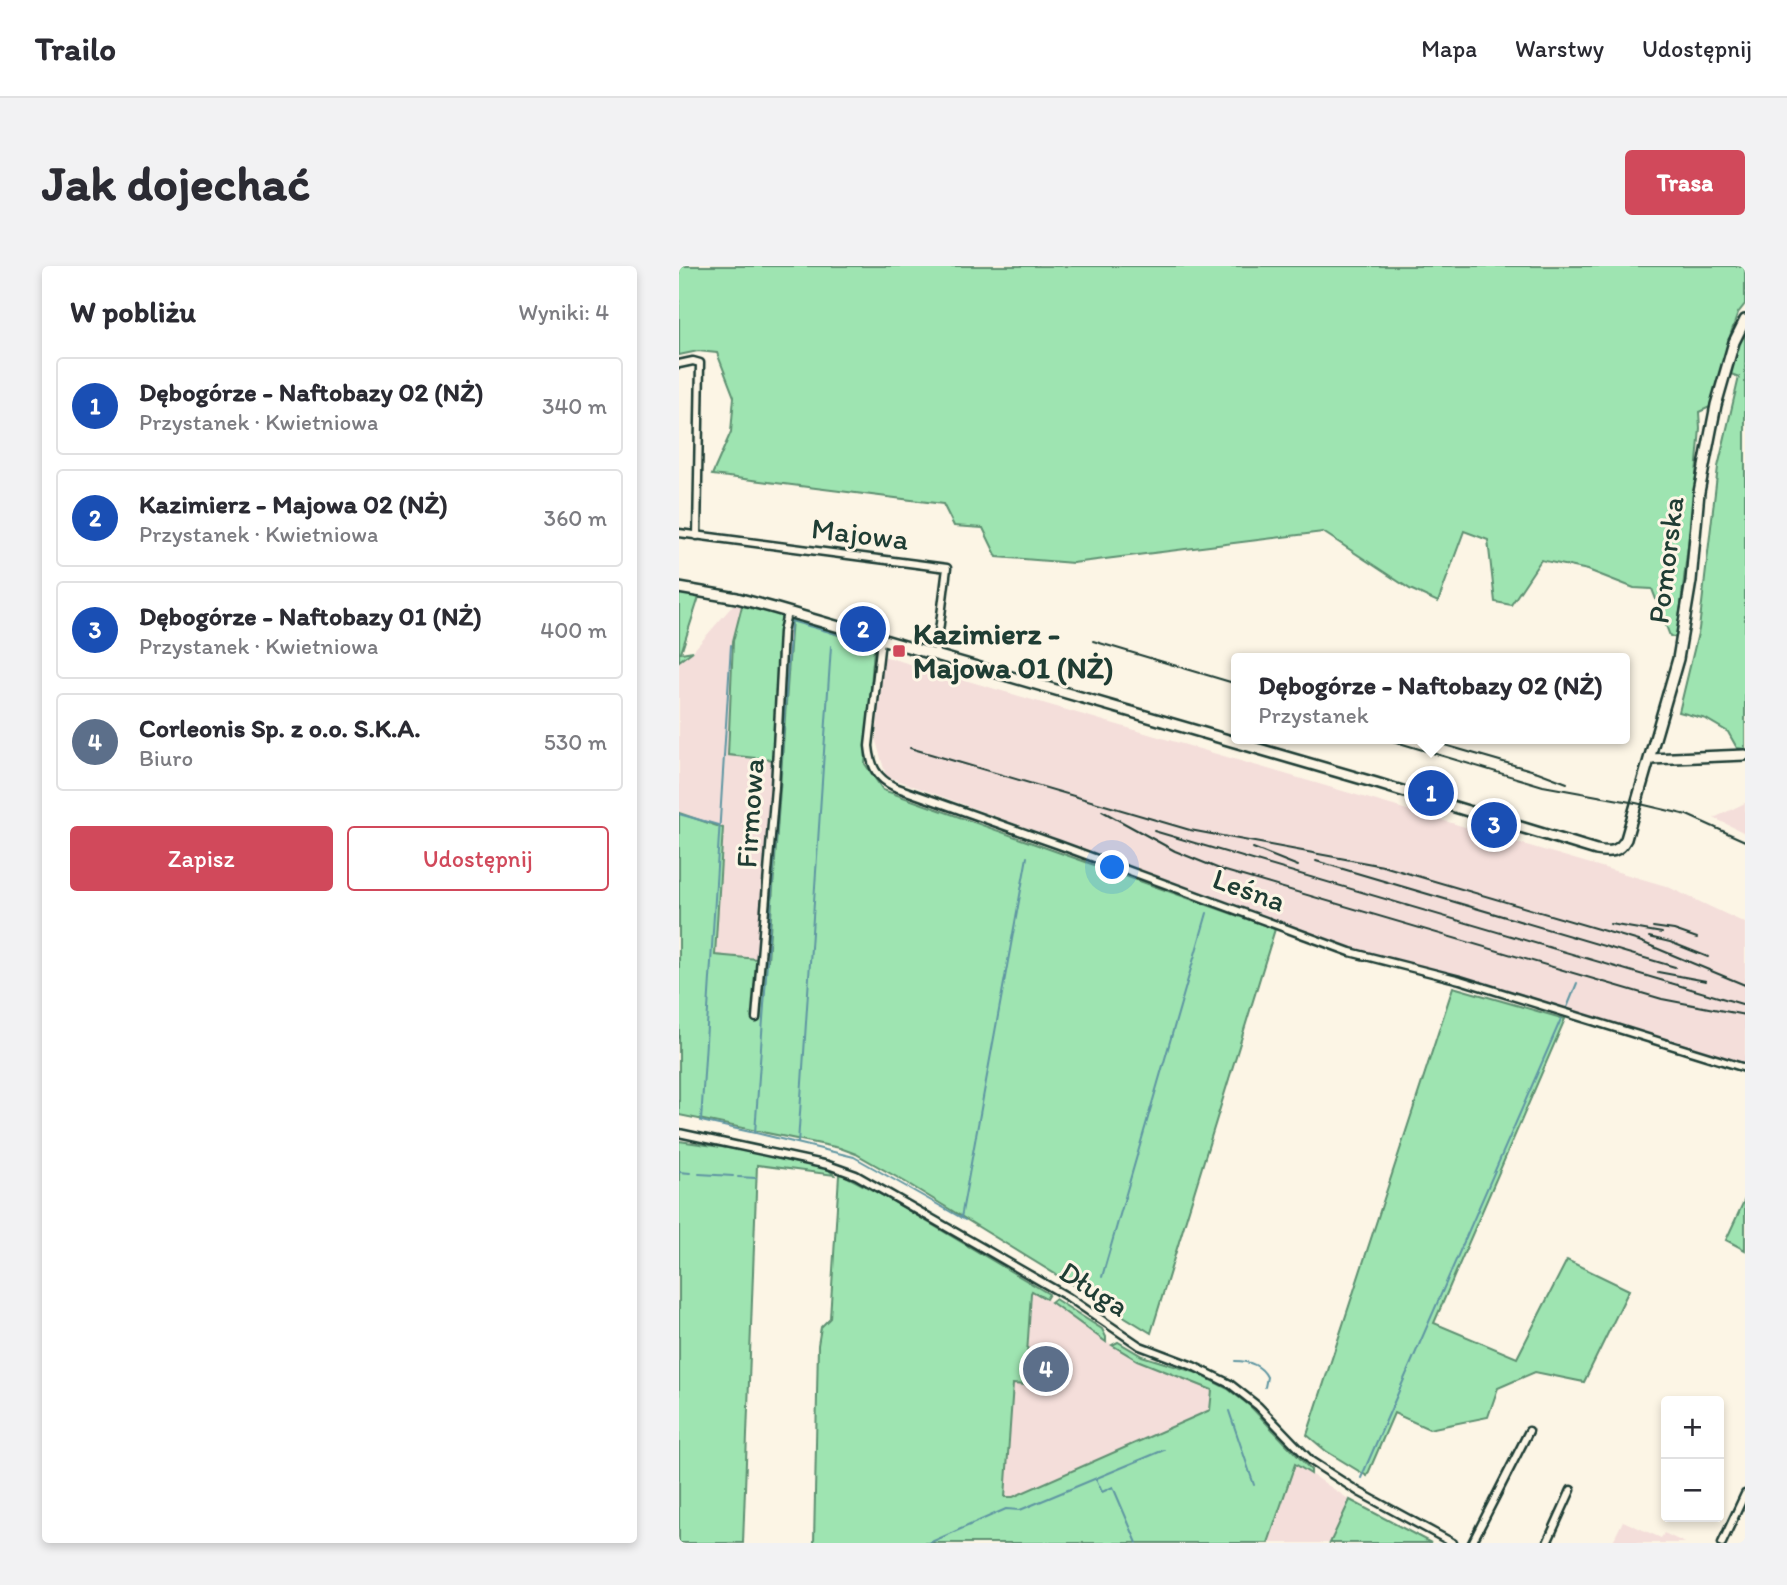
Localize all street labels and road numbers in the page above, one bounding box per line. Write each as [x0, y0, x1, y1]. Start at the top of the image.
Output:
street label: Pomorska [1639, 494, 1692, 626]
street label: Majowa [809, 509, 911, 558]
street label: Firmowa [727, 756, 772, 869]
street label: Leśna [1208, 859, 1291, 920]
street label: Długa [1053, 1253, 1136, 1325]

